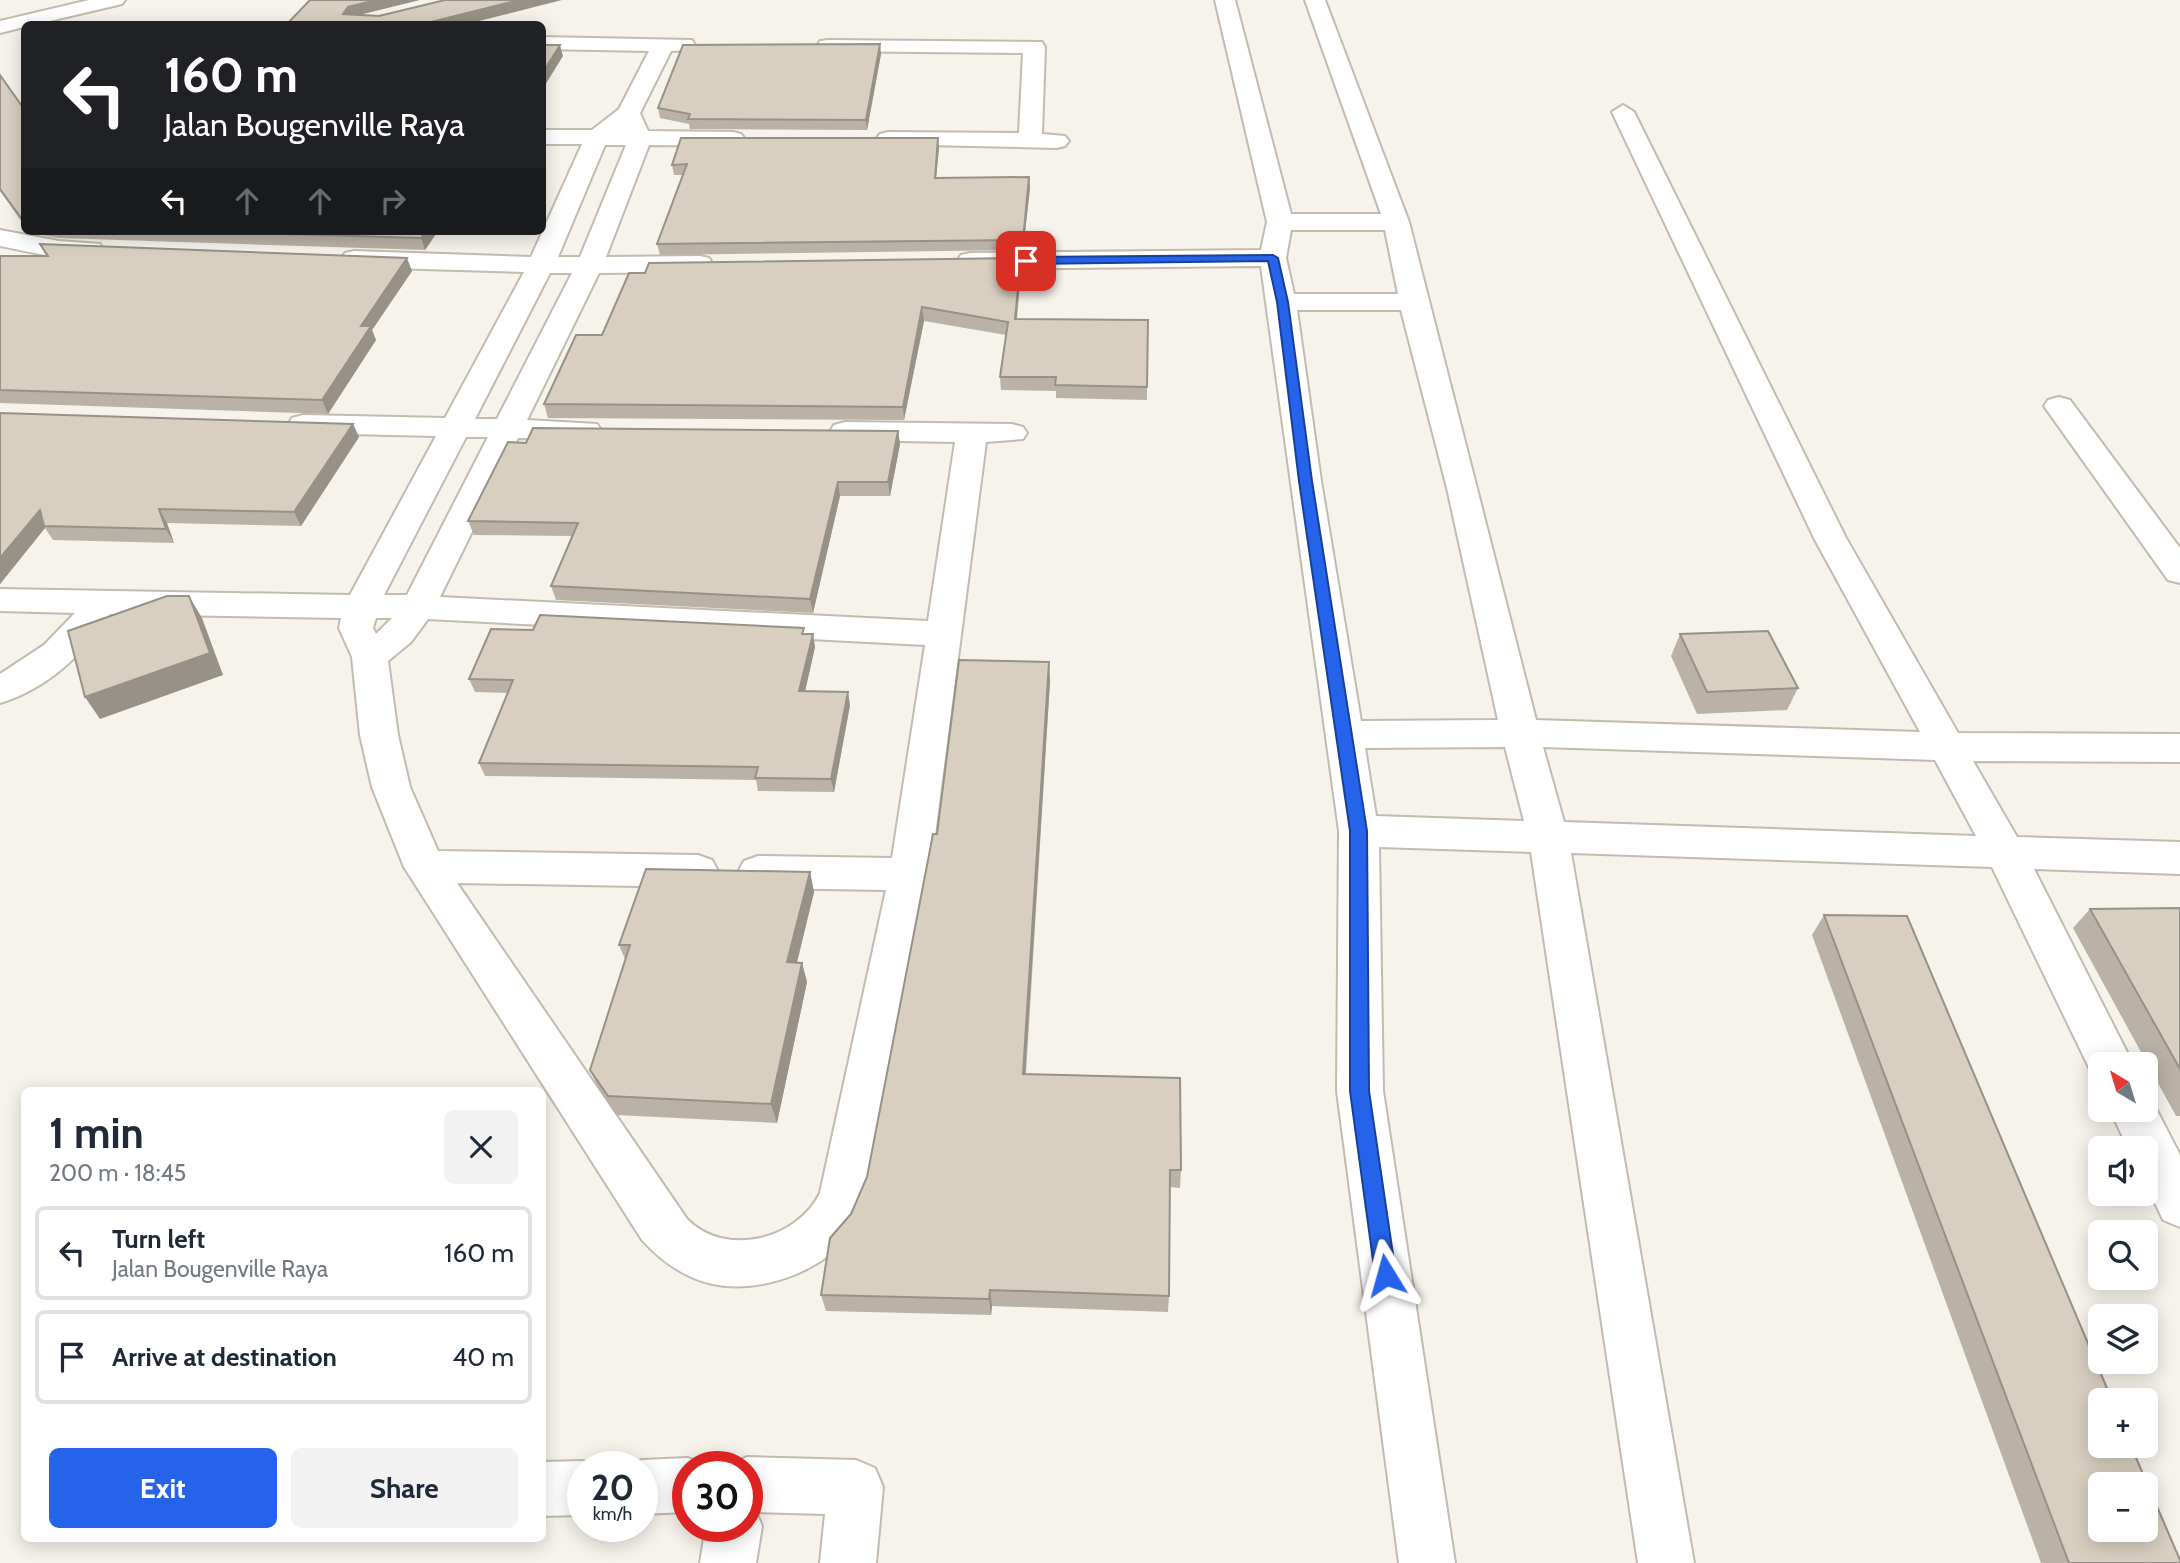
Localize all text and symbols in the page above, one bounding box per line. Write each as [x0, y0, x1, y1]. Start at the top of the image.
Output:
text: 160 m [164, 45, 298, 104]
icon: left [49, 49, 140, 140]
text: Jalan Bougenville Raya [164, 105, 465, 144]
icon: left [155, 182, 193, 220]
icon: ahead [228, 182, 266, 220]
icon: ahead [301, 182, 339, 220]
icon: right [374, 182, 412, 220]
pin [996, 231, 1056, 291]
icon: arrive [1007, 242, 1045, 280]
north arrow [2088, 1052, 2158, 1122]
map controls [2088, 1052, 2158, 1542]
text: 1 min [49, 1107, 144, 1159]
button: close [444, 1110, 518, 1184]
button: sound [2088, 1136, 2158, 1206]
text: 200 m · 18:45 [49, 1159, 186, 1187]
button: search [2088, 1220, 2158, 1290]
text: Turn left [112, 1223, 205, 1255]
icon: left [53, 1234, 91, 1272]
text: 160 m [444, 1237, 514, 1269]
position arrow [1349, 1238, 1423, 1312]
text: Jalan Bougenville Raya [112, 1255, 328, 1283]
button: layers [2088, 1304, 2158, 1374]
icon: arrive [53, 1338, 91, 1376]
text: Arrive at destination [112, 1341, 337, 1373]
text: 40 m [452, 1341, 514, 1373]
button: + [2088, 1388, 2158, 1458]
button: Exit [49, 1448, 277, 1528]
button: Share [291, 1448, 518, 1528]
speed limit sign: 30 [672, 1451, 763, 1542]
text: 20 [591, 1466, 634, 1509]
button: − [2088, 1472, 2158, 1542]
text: km/h [593, 1503, 632, 1525]

